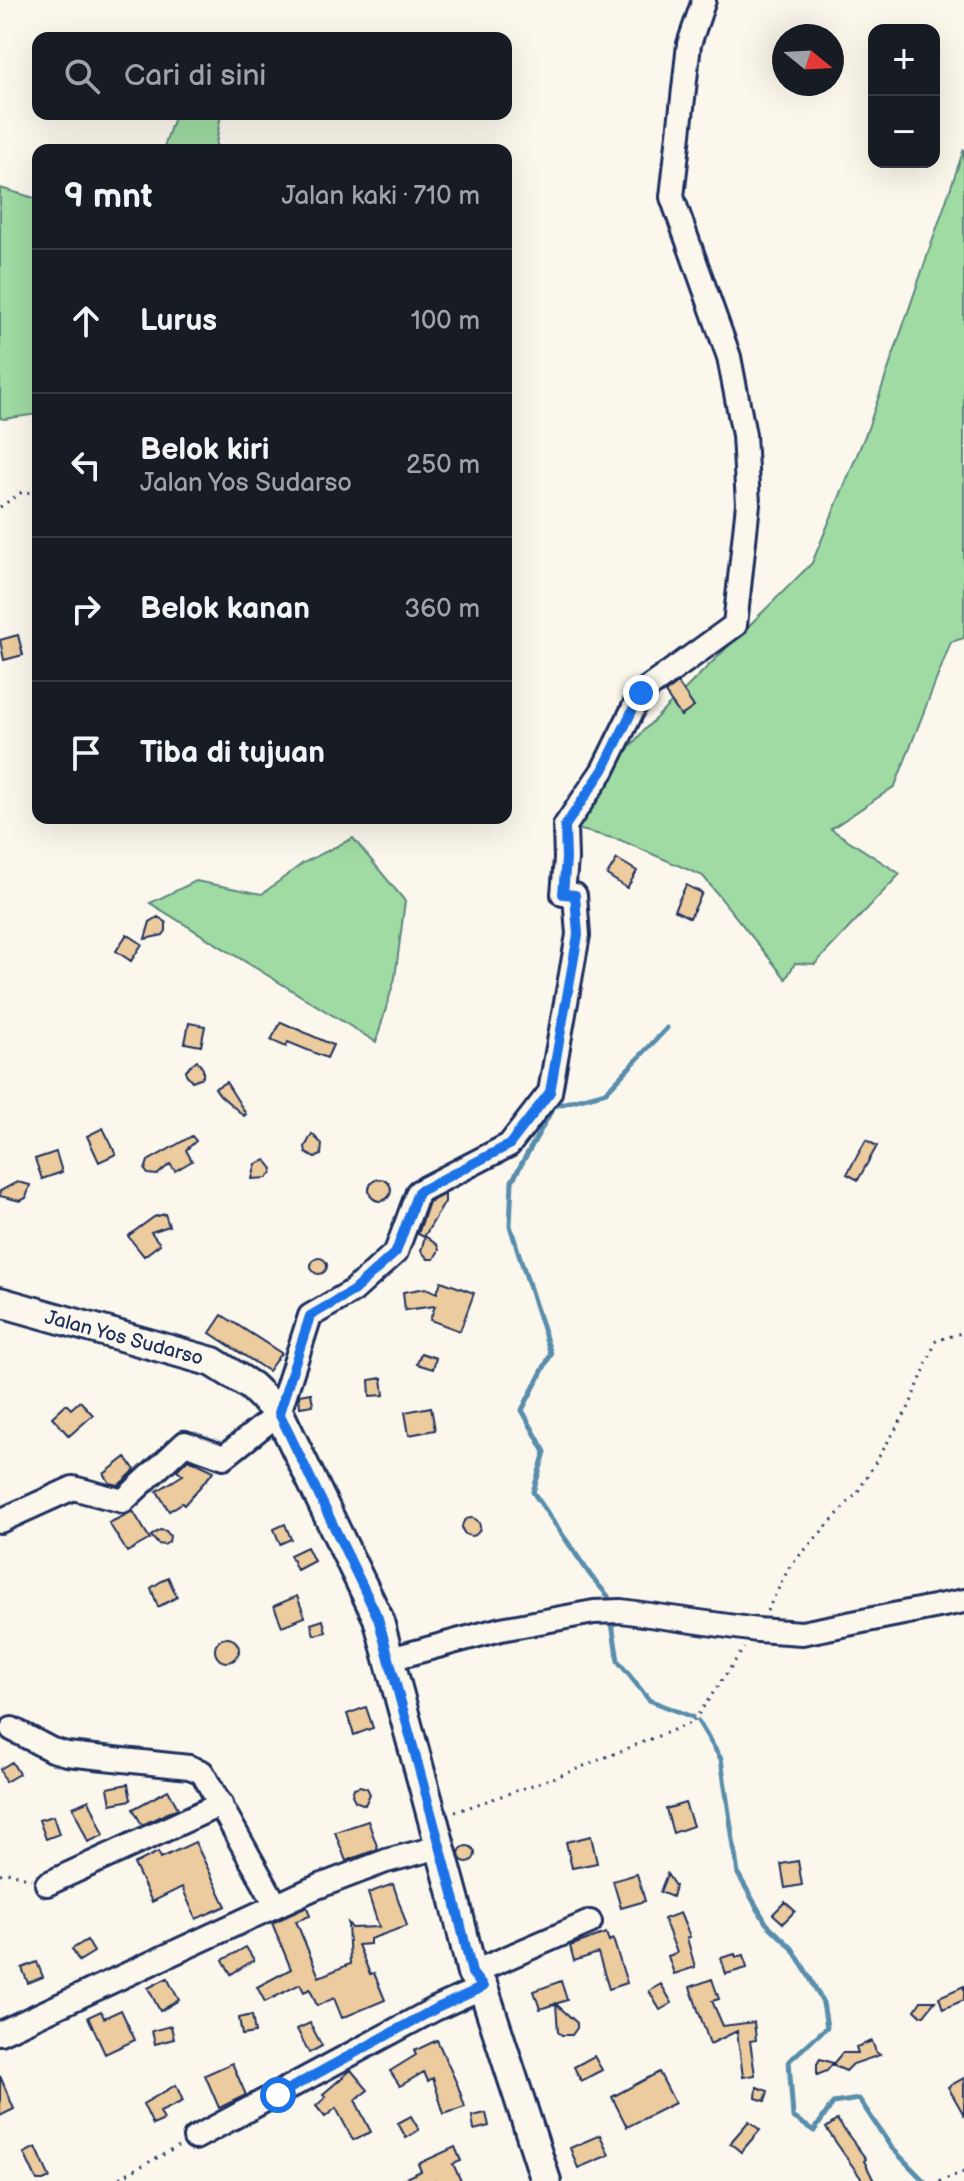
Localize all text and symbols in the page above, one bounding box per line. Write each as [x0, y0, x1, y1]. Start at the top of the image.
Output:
north arrow [772, 24, 844, 96]
map controls [868, 24, 940, 168]
button: + [868, 24, 940, 96]
search box [32, 32, 512, 120]
icon: search [60, 54, 104, 98]
text: Cari di sini [124, 58, 266, 94]
button: − [868, 96, 940, 168]
text: 9 mnt [64, 176, 152, 217]
text: Jalan kaki · 710 m [281, 181, 480, 212]
icon: ahead [64, 299, 108, 343]
text: Lurus [140, 303, 217, 339]
text: 100 m [411, 306, 480, 337]
text: Belok kiri [140, 432, 269, 468]
icon: left [64, 443, 108, 487]
text: 250 m [406, 450, 480, 481]
text: Jalan Yos Sudarso [140, 468, 352, 499]
icon: right [64, 587, 108, 631]
text: Belok kanan [140, 591, 310, 627]
text: 360 m [404, 594, 480, 625]
route end [623, 675, 659, 711]
icon: arrive [64, 731, 108, 775]
text: Tiba di tujuan [140, 735, 325, 771]
street label: Jalan Yos Sudarso [42, 1305, 206, 1371]
route start [260, 2077, 296, 2113]

